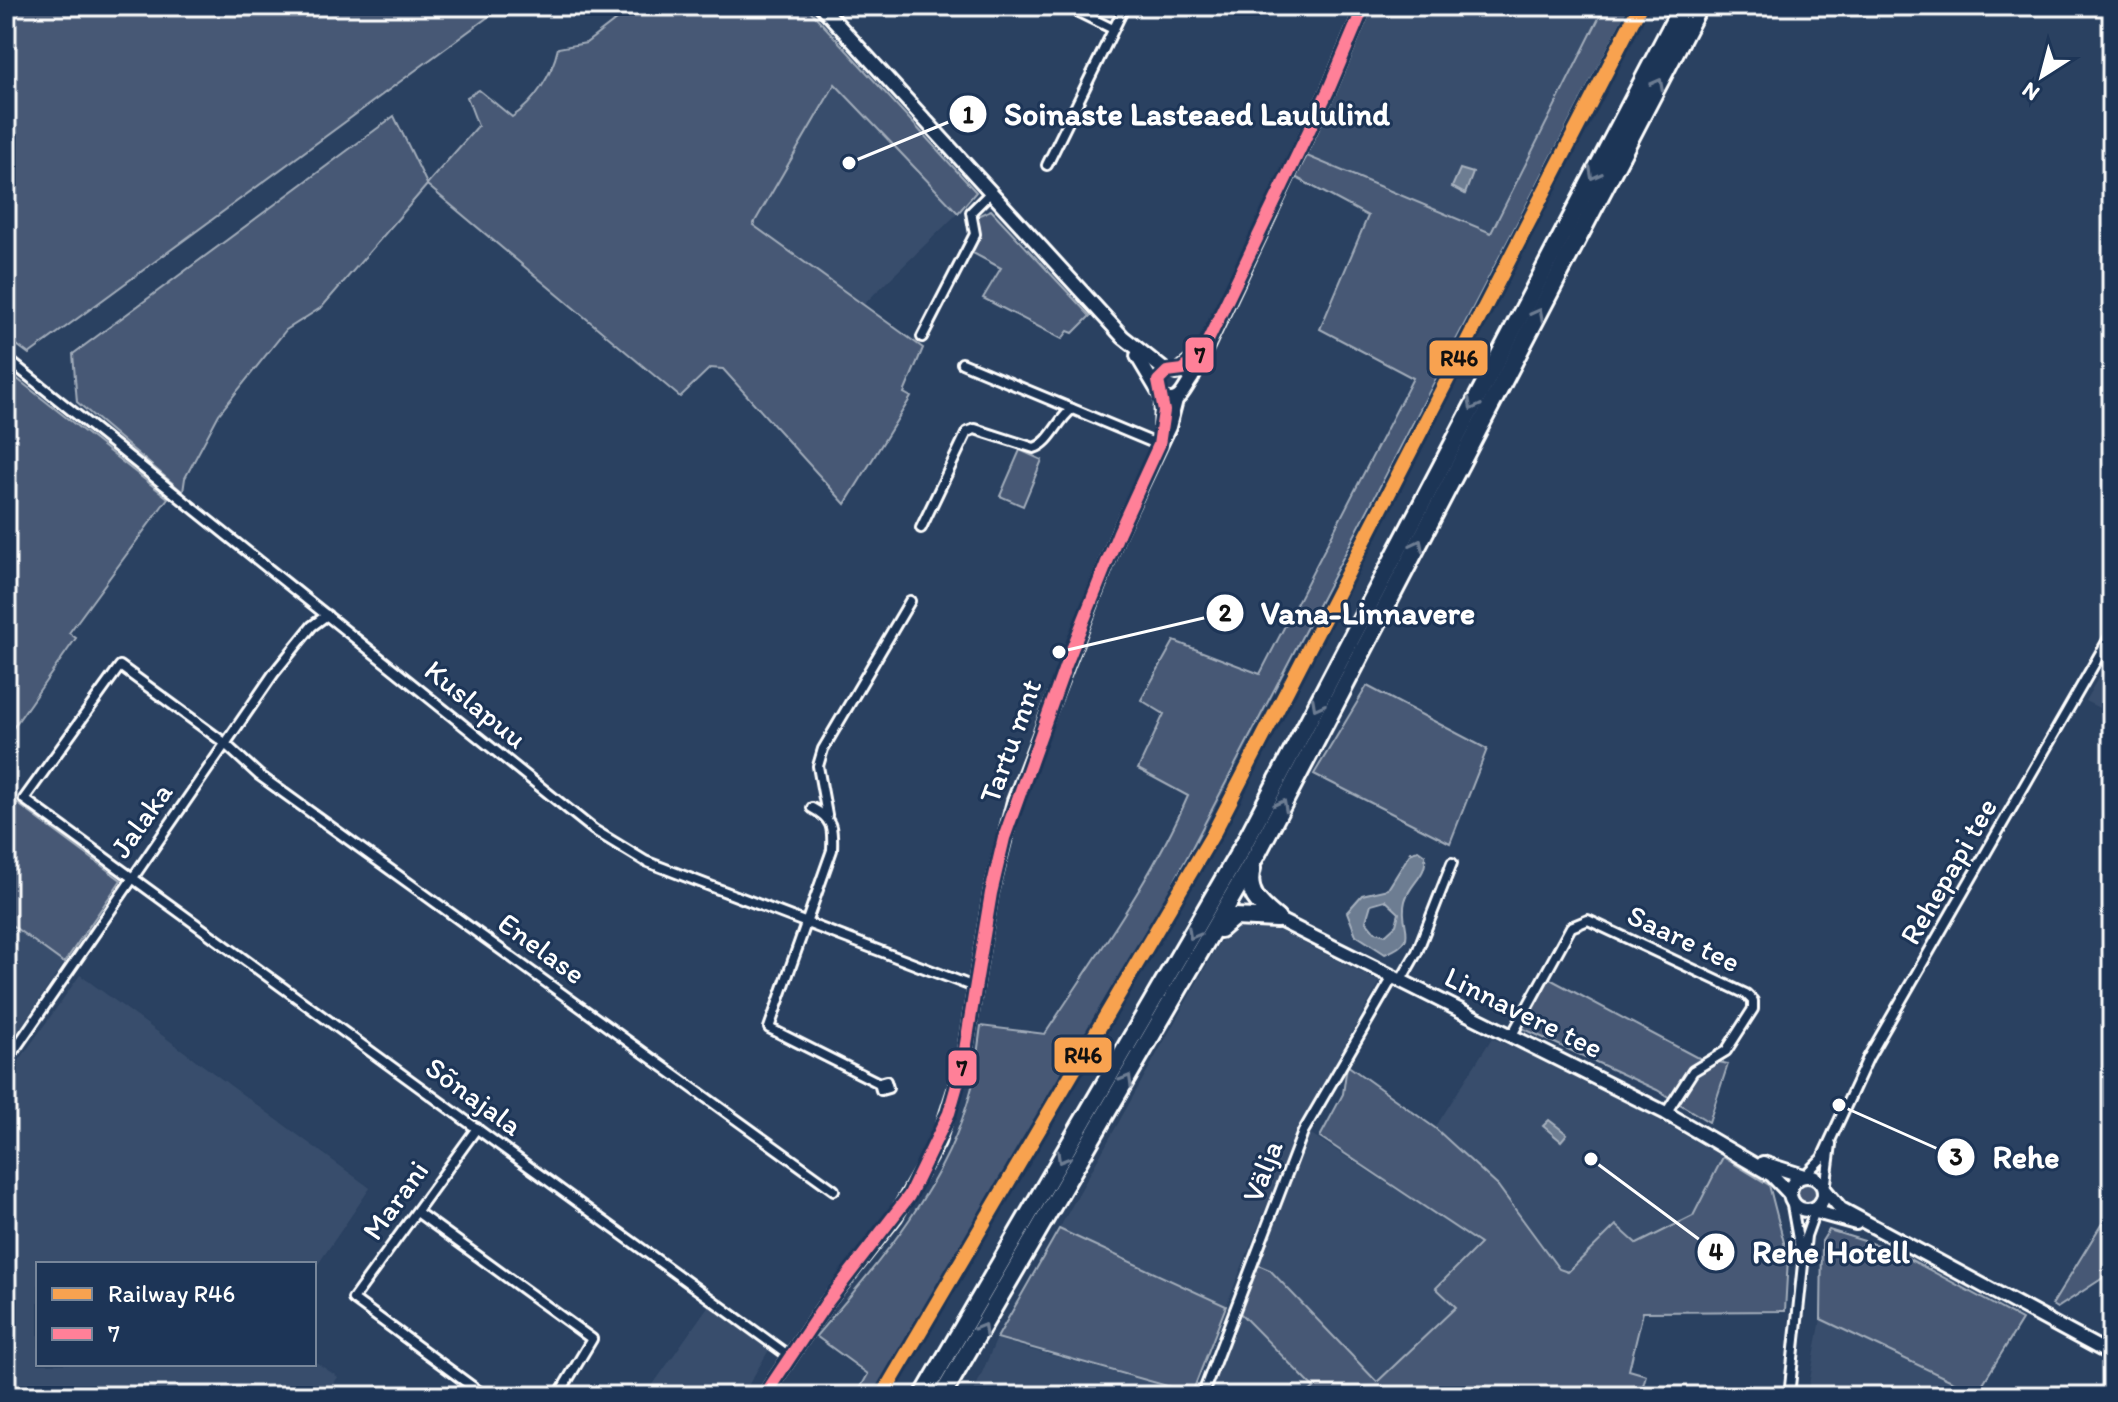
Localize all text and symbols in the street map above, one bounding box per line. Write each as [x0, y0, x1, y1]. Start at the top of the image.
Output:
north arrow [2002, 36, 2082, 116]
text: N [2017, 76, 2044, 107]
one-way arrow [1649, 77, 1664, 92]
callout: Soinaste Lasteaed Laululind [948, 86, 1406, 142]
text: Soinaste Lasteaed Laululind [1004, 95, 1390, 133]
text: 1 [962, 100, 974, 129]
one-way arrow [1588, 166, 1603, 181]
one-way arrow [1528, 308, 1543, 322]
line badge: 7 [1184, 336, 1215, 374]
line badge: R46 [1428, 339, 1489, 377]
text: 7 [1194, 342, 1206, 369]
text: R46 [1440, 345, 1478, 372]
one-way arrow [1467, 396, 1483, 411]
one-way arrow [1408, 538, 1423, 553]
callout: Vana-Linnavere [1205, 585, 1491, 641]
text: Vana-Linnavere [1261, 594, 1475, 632]
text: 2 [1219, 598, 1232, 627]
street label: Kuslapuu [417, 652, 535, 756]
street label: Tartu mnt [971, 674, 1049, 808]
one-way arrow [1311, 696, 1326, 711]
street label: Jalaka [102, 775, 180, 865]
street label: Rehepapi tee [1891, 791, 2005, 951]
one-way arrow [1273, 798, 1288, 813]
street label: Saare tee [1622, 896, 1746, 980]
street label: Enelase [491, 904, 593, 992]
one-way arrow [1188, 926, 1203, 940]
street label: Linnavere tee [1439, 958, 1609, 1066]
line badge: R46 [1053, 1036, 1113, 1074]
text: R46 [1064, 1042, 1102, 1069]
street label: Sõnajala [418, 1048, 530, 1144]
line badge: 7 [947, 1049, 978, 1087]
text: 7 [956, 1055, 968, 1082]
one-way arrow [1117, 1074, 1133, 1089]
callout: Rehe [1936, 1129, 2075, 1185]
street label: Välja [1233, 1134, 1291, 1207]
text: Rehe [1993, 1138, 2059, 1176]
text: 3 [1949, 1142, 1963, 1171]
one-way arrow [1056, 1149, 1072, 1164]
street label: Marani [354, 1153, 436, 1247]
callout: Rehe Hotell [1696, 1224, 1926, 1280]
text: Rehe Hotell [1752, 1233, 1911, 1271]
text: 4 [1709, 1237, 1724, 1266]
legend [36, 1262, 316, 1366]
text: Railway R46 [108, 1279, 235, 1308]
text: 7 [108, 1319, 120, 1348]
one-way arrow [972, 1323, 988, 1338]

